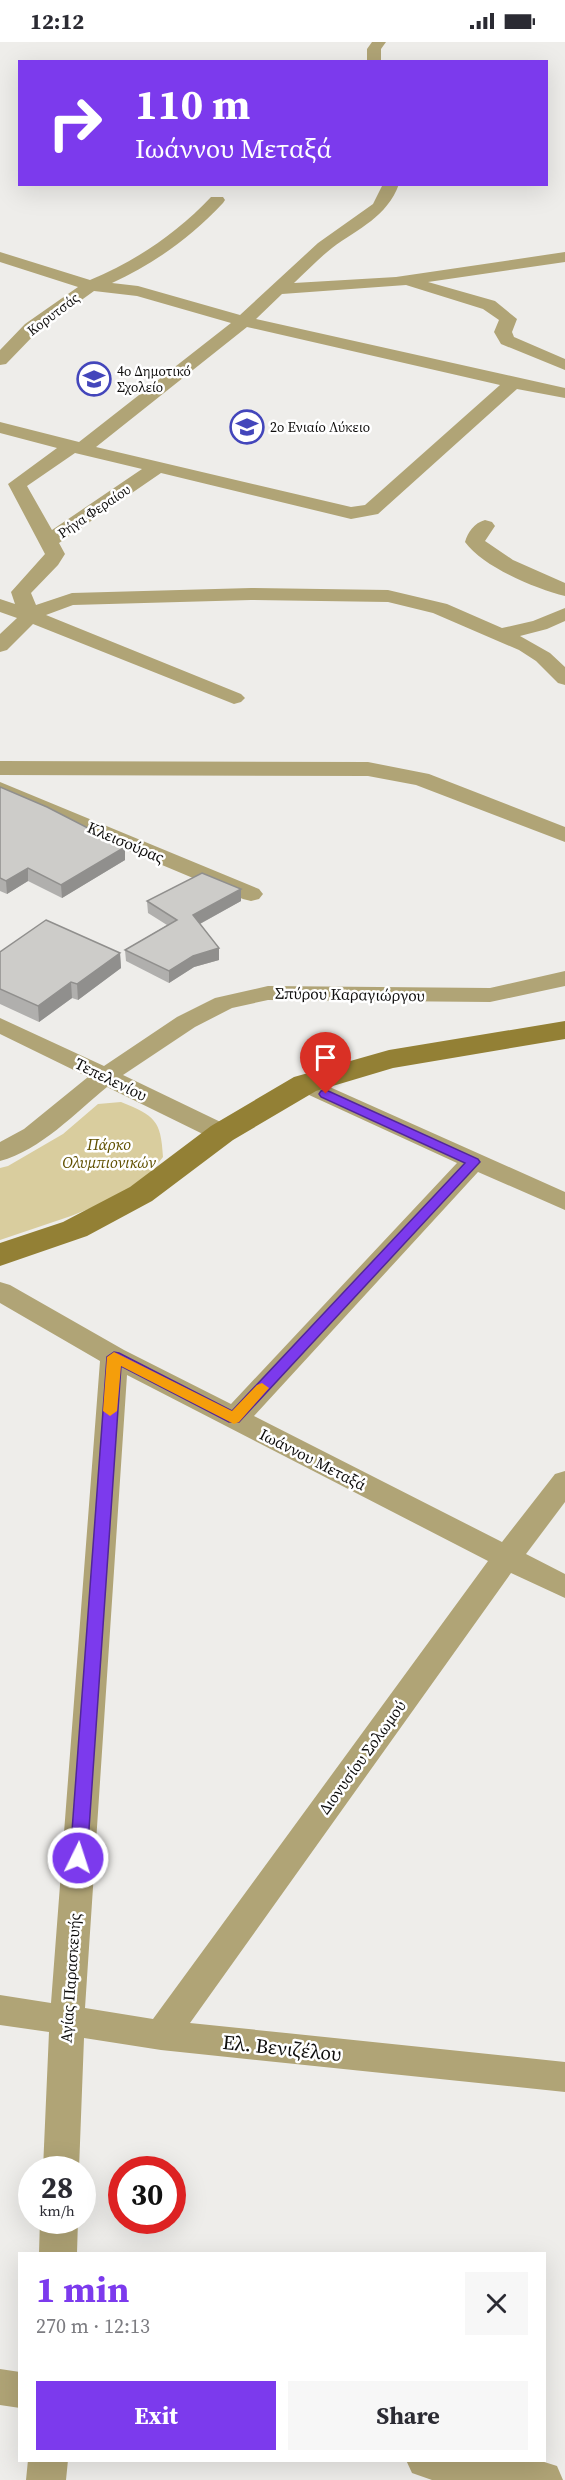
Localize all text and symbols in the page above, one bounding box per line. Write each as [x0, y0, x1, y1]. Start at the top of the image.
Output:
text: 12:12 [30, 6, 84, 36]
text: 110 m [135, 75, 250, 133]
icon: right [36, 84, 114, 162]
text: Ιωάννου Μεταξά [135, 130, 332, 167]
street label: Κορυτσάς [23, 288, 83, 340]
school or university icon: 4ο Δημοτικό Σχολείο [76, 361, 112, 397]
place label: 4ο Δημοτικό Σχολείο [117, 361, 191, 397]
school or university icon: 2ο Ενιαίο Λύκειο [229, 409, 265, 445]
place label: 2ο Ενιαίο Λύκειο [270, 417, 370, 437]
street label: Ρήγα Φεραίου [54, 479, 134, 543]
street label: Κλεισούρας [84, 816, 168, 868]
street label: Σπύρου Καραγιώργου [275, 982, 425, 1006]
pin [300, 1032, 351, 1094]
icon: arrive [309, 1041, 342, 1074]
street label: Τεπελενίου [71, 1052, 151, 1106]
park label: Πάρκο Ολυμπιονικών [62, 1133, 156, 1173]
street label: Ιωάννου Μεταξά [256, 1423, 370, 1495]
street label: Διονυσίου Σολωμού [313, 1696, 411, 1818]
position arrow [46, 1826, 110, 1890]
street label: Αγίας Παρασκευής [54, 1912, 86, 2044]
street label: Ελ. Βενιζέλου [221, 2028, 343, 2068]
speed limit sign: 30 [108, 2156, 186, 2234]
text: 28 [41, 2167, 73, 2208]
text: km/h [39, 2200, 75, 2221]
text: 1 min [36, 2265, 129, 2314]
button: close [465, 2272, 528, 2335]
text: 270 m · 12:13 [36, 2312, 150, 2340]
button: Exit [36, 2381, 276, 2450]
button: Share [288, 2381, 528, 2450]

